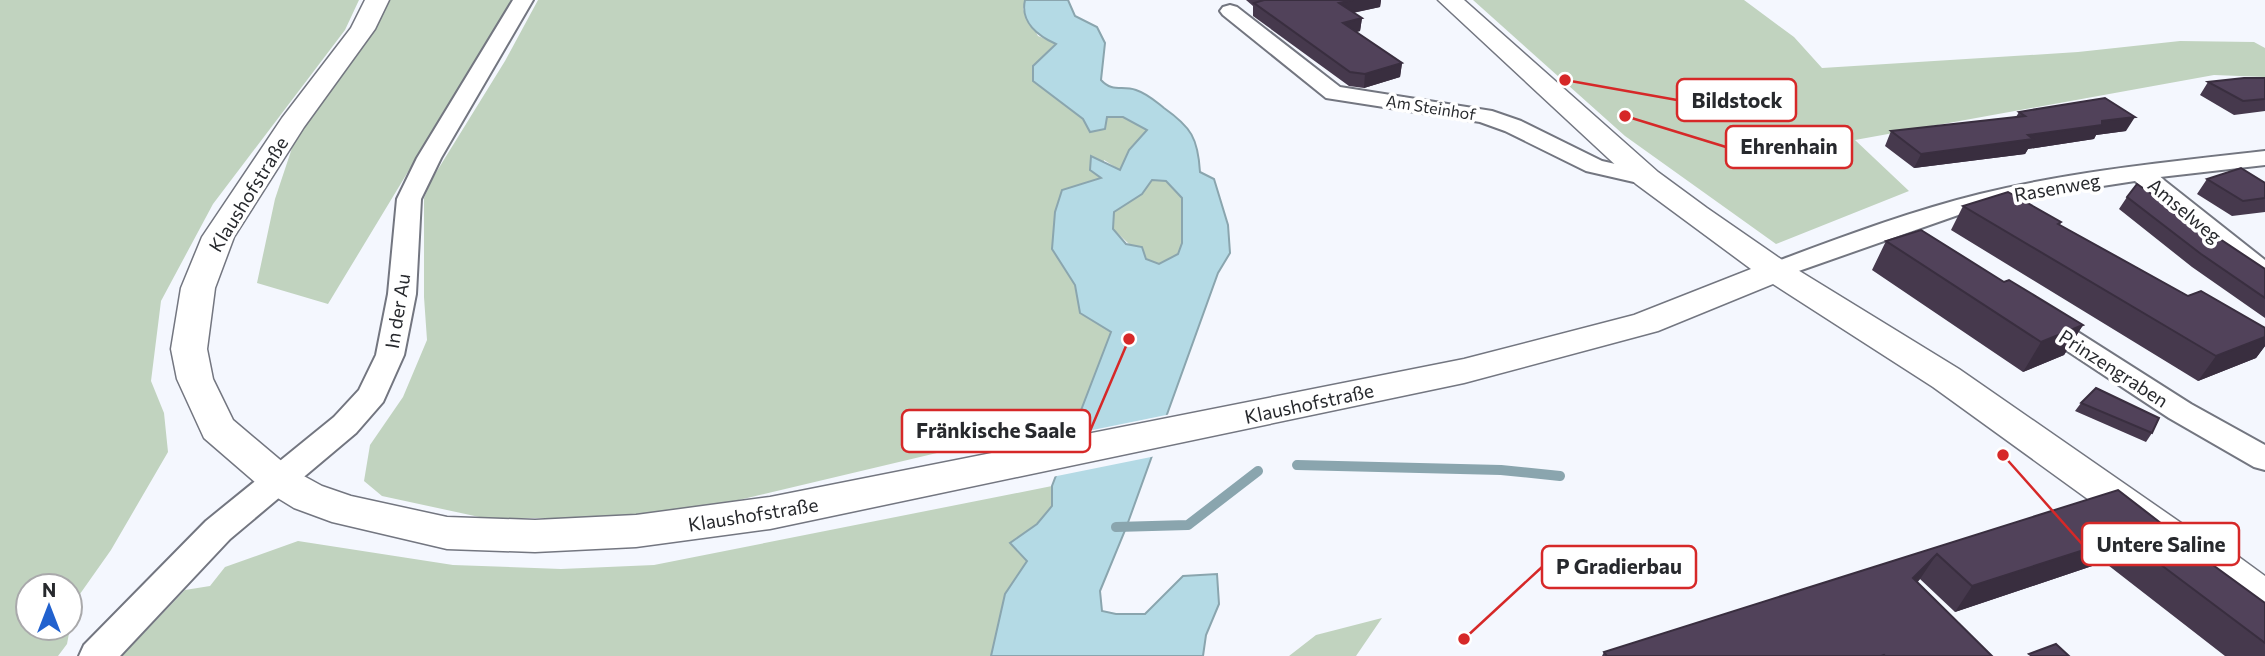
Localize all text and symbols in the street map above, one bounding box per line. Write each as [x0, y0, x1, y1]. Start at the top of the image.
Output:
callout: Bildstock [1677, 79, 1796, 121]
text: Bildstock [1692, 87, 1782, 112]
street label: Am Steinhof [1385, 91, 1478, 124]
callout: Ehrenhain [1726, 126, 1852, 168]
street label: Klaushofstraße [203, 132, 293, 256]
text: Ehrenhain [1740, 133, 1838, 158]
street label: Rasenweg [2012, 168, 2102, 206]
street label: Amselweg [2144, 173, 2226, 247]
street label: In der Au [380, 272, 414, 350]
street label: Prinzengraben [2055, 324, 2173, 412]
street label: Klaushofstraße [1242, 378, 1376, 428]
callout: Fränkische Saale [902, 410, 1090, 452]
text: Fränkische Saale [916, 417, 1076, 442]
street label: Klaushofstraße [686, 492, 820, 536]
callout: Untere Saline [2082, 523, 2239, 565]
text: Untere Saline [2096, 531, 2226, 556]
callout: P Gradierbau [1542, 546, 1696, 588]
text: P Gradierbau [1556, 553, 1682, 578]
north arrow [14, 572, 84, 642]
text: N [42, 578, 56, 601]

